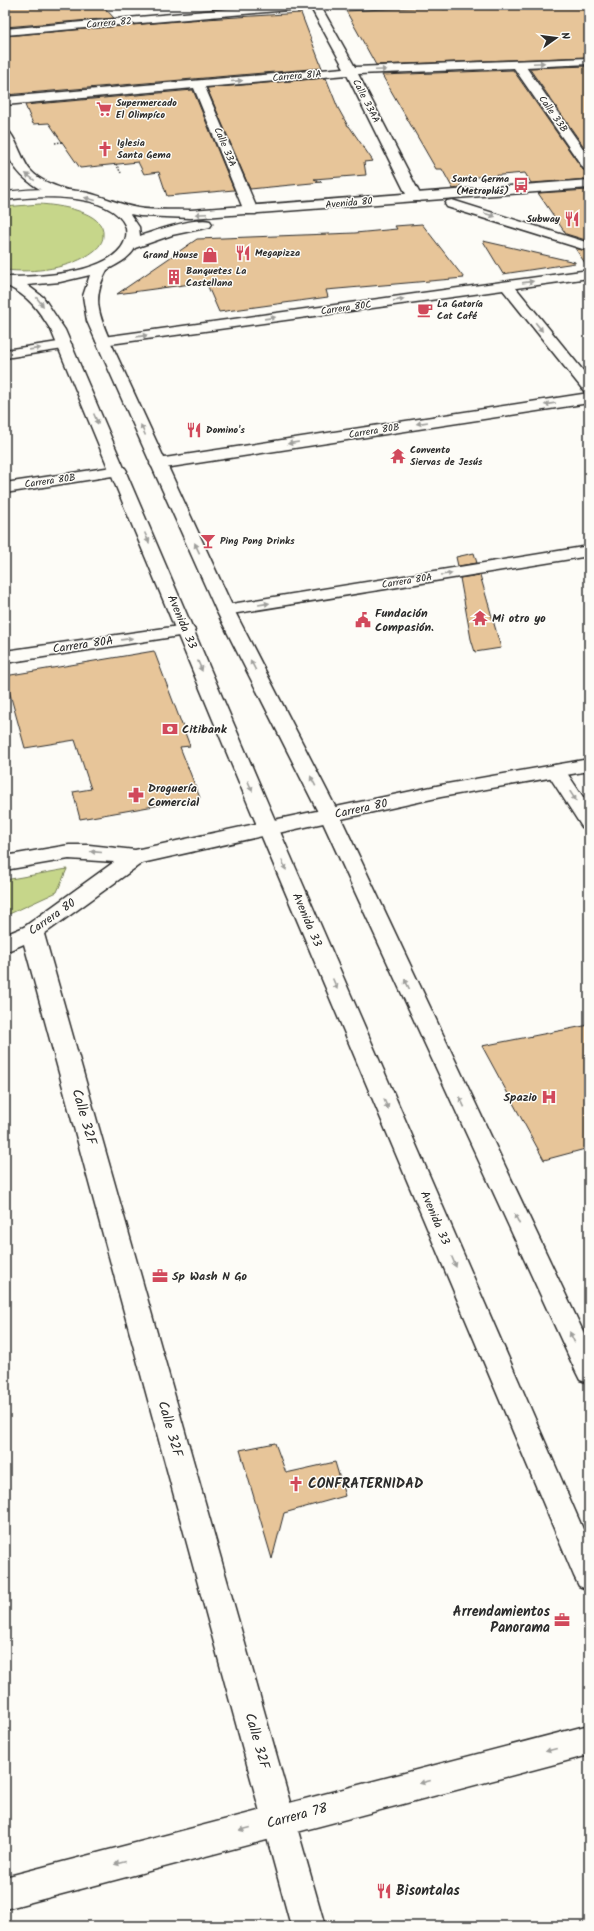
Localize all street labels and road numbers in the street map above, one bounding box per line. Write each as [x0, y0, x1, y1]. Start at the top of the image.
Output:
street label: Carrera 82 [86, 13, 133, 33]
street label: Carrera 81A [272, 66, 322, 86]
street label: Calle 33AA [348, 76, 384, 126]
street label: Calle 33B [534, 92, 572, 136]
street label: Calle 33A [210, 125, 240, 169]
street label: Avenida 80 [325, 193, 373, 213]
street label: Carrera 80C [320, 297, 372, 319]
street label: Carrera 80B [347, 419, 401, 443]
street label: Carrera 80B [24, 470, 76, 492]
street label: Carrera 80A [381, 569, 433, 593]
street label: Avenida 33 [162, 592, 202, 652]
street label: Carrera 80A [51, 631, 115, 659]
street label: Carrera 80 [333, 794, 389, 824]
street label: Avenida 33 [287, 890, 327, 950]
street label: Carrera 80 [25, 894, 79, 940]
street label: Calle 32F [66, 1086, 103, 1149]
street label: Avenida 33 [415, 1188, 455, 1248]
street label: Calle 32F [152, 1398, 189, 1461]
street label: Calle 32F [239, 1710, 276, 1773]
street label: Carrera 78 [264, 1797, 330, 1835]

